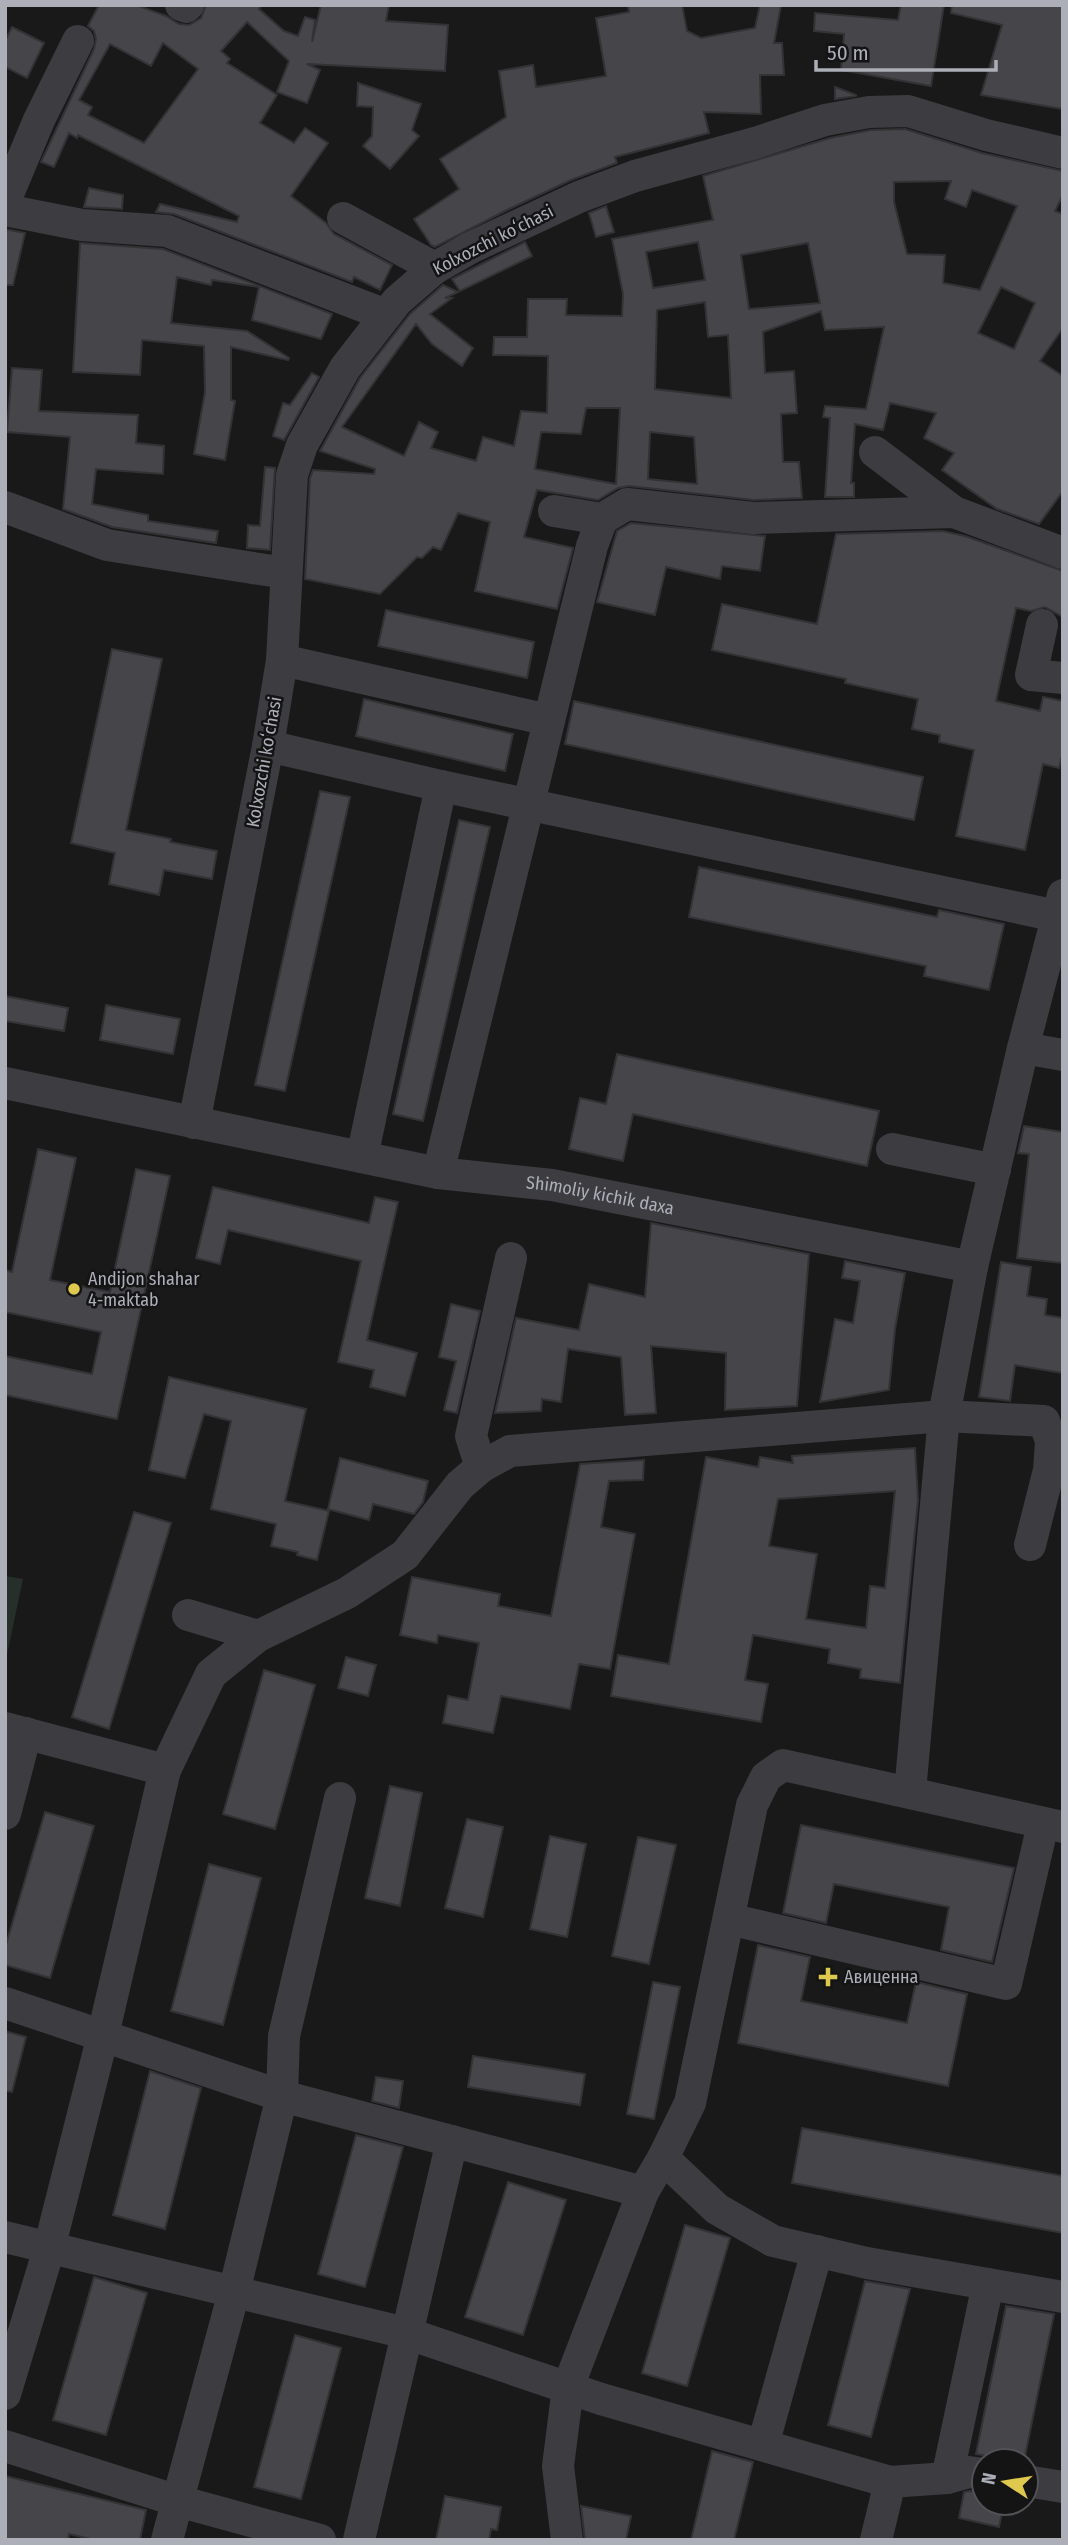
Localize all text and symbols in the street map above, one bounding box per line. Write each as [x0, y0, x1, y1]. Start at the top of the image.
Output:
scale bar [816, 28, 996, 72]
text: 50 m [827, 40, 869, 66]
street label: Kolxozchi koʻchasi [429, 200, 557, 280]
street label: Kolxozchi koʻchasi [242, 695, 286, 829]
street label: Shimoliy kichik daxa [525, 1171, 676, 1220]
place label: Andijon shahar 4-maktab [88, 1268, 200, 1311]
marker: Andijon shahar 4-maktab [66, 1281, 82, 1297]
place label: Авиценна [844, 1966, 919, 1988]
marker: Авиценна [818, 1967, 838, 1987]
north arrow [970, 2447, 1040, 2517]
text: N [976, 2471, 1001, 2487]

